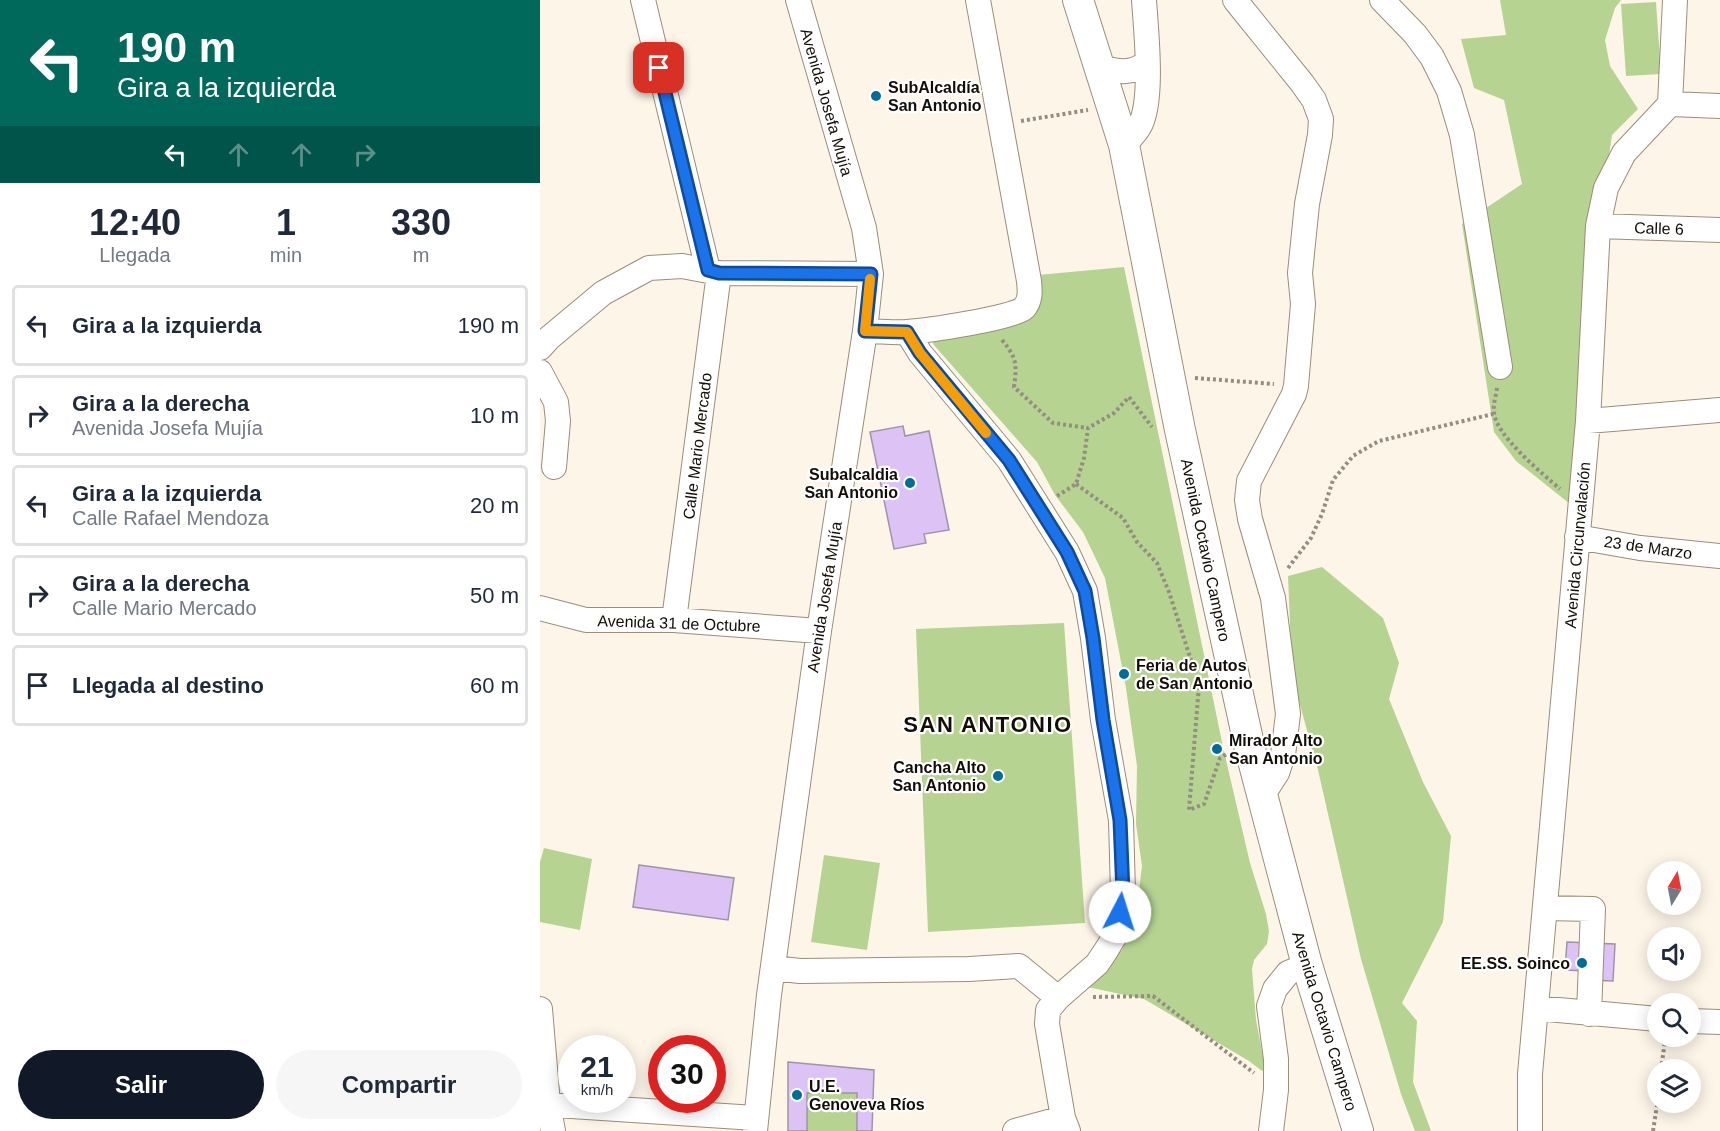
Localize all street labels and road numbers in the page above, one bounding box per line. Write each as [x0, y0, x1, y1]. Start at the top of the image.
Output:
street label: Avenida Josefa Mujía [797, 26, 856, 178]
street label: Calle 6 [1634, 219, 1684, 238]
street label: Calle Mario Mercado [680, 372, 715, 520]
street label: Avenida Octavio Campero [1178, 457, 1233, 643]
street label: Avenida Circunvalación [1562, 461, 1593, 629]
street label: Avenida Josefa Mujía [804, 520, 845, 674]
street label: 23 de Marzo [1603, 533, 1693, 562]
street label: Avenida 31 de Octubre [597, 612, 761, 635]
street label: Avenida Octavio Campero [1289, 930, 1360, 1113]

